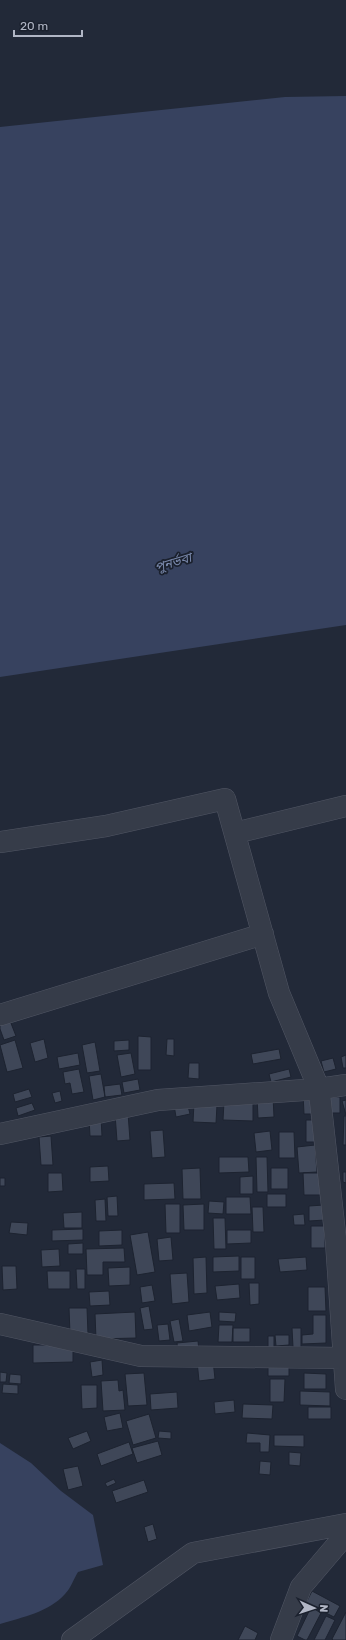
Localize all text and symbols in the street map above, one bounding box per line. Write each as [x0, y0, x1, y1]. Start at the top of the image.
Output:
scale bar [14, 12, 82, 38]
text: 20 m [20, 19, 48, 33]
water label: পুনর্ভবা [153, 549, 196, 575]
north arrow [294, 1588, 334, 1628]
text: N [317, 1604, 330, 1613]

